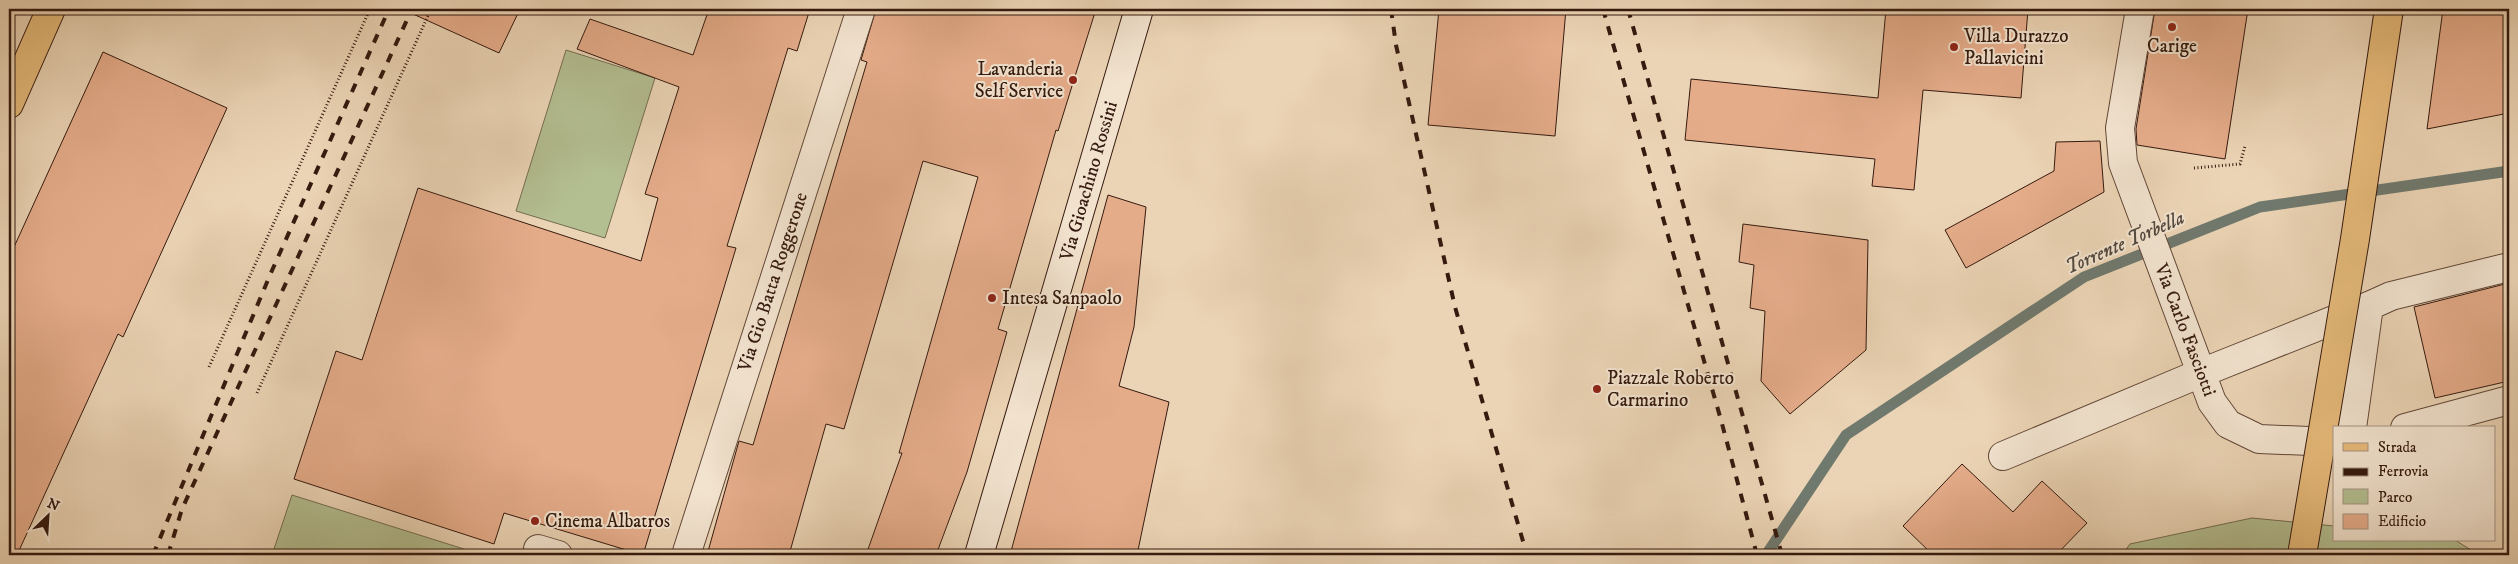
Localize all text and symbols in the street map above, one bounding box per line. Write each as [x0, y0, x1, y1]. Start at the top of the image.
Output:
marker: Carige [2166, 21, 2178, 33]
place label: Villa Durazzo Pallavicini [1963, 25, 2069, 70]
place label: Carige [2147, 35, 2197, 58]
marker: Villa Durazzo Pallavicini [1948, 41, 1960, 53]
place label: Lavanderia Self Service [975, 58, 1063, 103]
marker: Lavanderia Self Service [1067, 74, 1079, 86]
street label: Via Gioachino Rossini [1055, 99, 1123, 264]
street label: Via Gio Batta Roggerone [733, 189, 813, 375]
water label: Torrente Torbella [2061, 206, 2189, 280]
street label: Via Carlo Fasciotti [2149, 259, 2221, 400]
place label: Intesa Sanpaolo [1002, 287, 1122, 310]
marker: Intesa Sanpaolo [986, 292, 998, 304]
place label: Piazzale Roberto Carmarino [1607, 367, 1734, 412]
marker: Piazzale Roberto Carmarino [1591, 383, 1603, 395]
legend [2333, 426, 2496, 542]
text: Strada [2378, 438, 2417, 457]
text: Ferrovia [2378, 462, 2429, 481]
text: Parco [2378, 488, 2412, 507]
north arrow [22, 492, 72, 542]
text: N [44, 495, 63, 516]
place label: Cinema Albatros [545, 510, 670, 533]
text: Edificio [2378, 512, 2426, 531]
marker: Cinema Albatros [529, 515, 541, 527]

